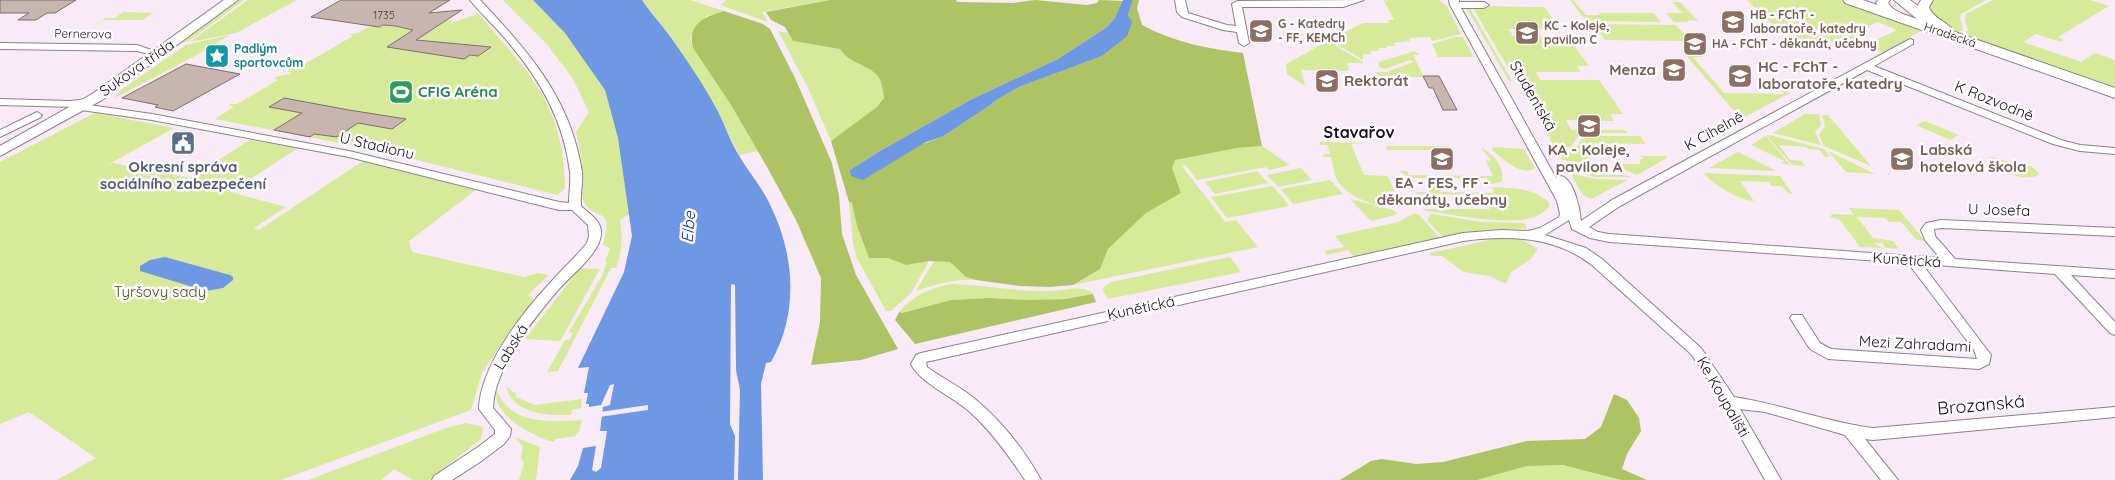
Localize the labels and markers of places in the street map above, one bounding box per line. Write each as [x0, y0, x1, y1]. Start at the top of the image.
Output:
place label: HB - FChT - laboratoře, katedry [1750, 7, 1866, 36]
school or university icon: HB - FChT - laboratoře, katedry [1720, 9, 1746, 35]
place label: G - Katedry - FF, KEMCh [1278, 16, 1345, 45]
school or university icon: G - Katedry - FF, KEMCh [1248, 18, 1274, 44]
place label: KC - Koleje, pavilon C [1544, 18, 1609, 47]
school or university icon: KC - Koleje, pavilon C [1514, 20, 1540, 46]
school or university icon: HA - FChT - děkanát, učebny [1682, 31, 1708, 57]
place label: HA - FChT - děkanát, učebny [1712, 36, 1877, 51]
place label: Padlým sportovcům [234, 41, 303, 70]
place icon: Padlým sportovcům [204, 43, 230, 69]
school or university icon: Menza [1661, 57, 1687, 83]
place label: HC - FChT - laboratoře, katedry [1758, 57, 1903, 93]
place label: Menza [1609, 60, 1656, 79]
school or university icon: HC - FChT - laboratoře, katedry [1727, 63, 1753, 89]
school or university icon: Rektorát [1314, 68, 1340, 94]
place label: Rektorát [1344, 71, 1409, 90]
sports icon: CFIG Aréna [388, 79, 414, 105]
place label: CFIG Aréna [418, 82, 498, 101]
school or university icon: KA - Koleje, pavilon A [1576, 113, 1602, 139]
public building icon: Okresní správa sociálního zabezpečení [170, 130, 196, 156]
place label: KA - Koleje, pavilon A [1548, 140, 1630, 176]
place label: Labská hotelová škola [1920, 140, 2027, 176]
school or university icon: EA - FES, FF - děkanáty, učebny [1429, 146, 1455, 172]
school or university icon: Labská hotelová škola [1889, 146, 1915, 172]
place label: Okresní správa sociálního zabezpečení [100, 157, 266, 193]
place label: EA - FES, FF - děkanáty, učebny [1377, 173, 1507, 209]

